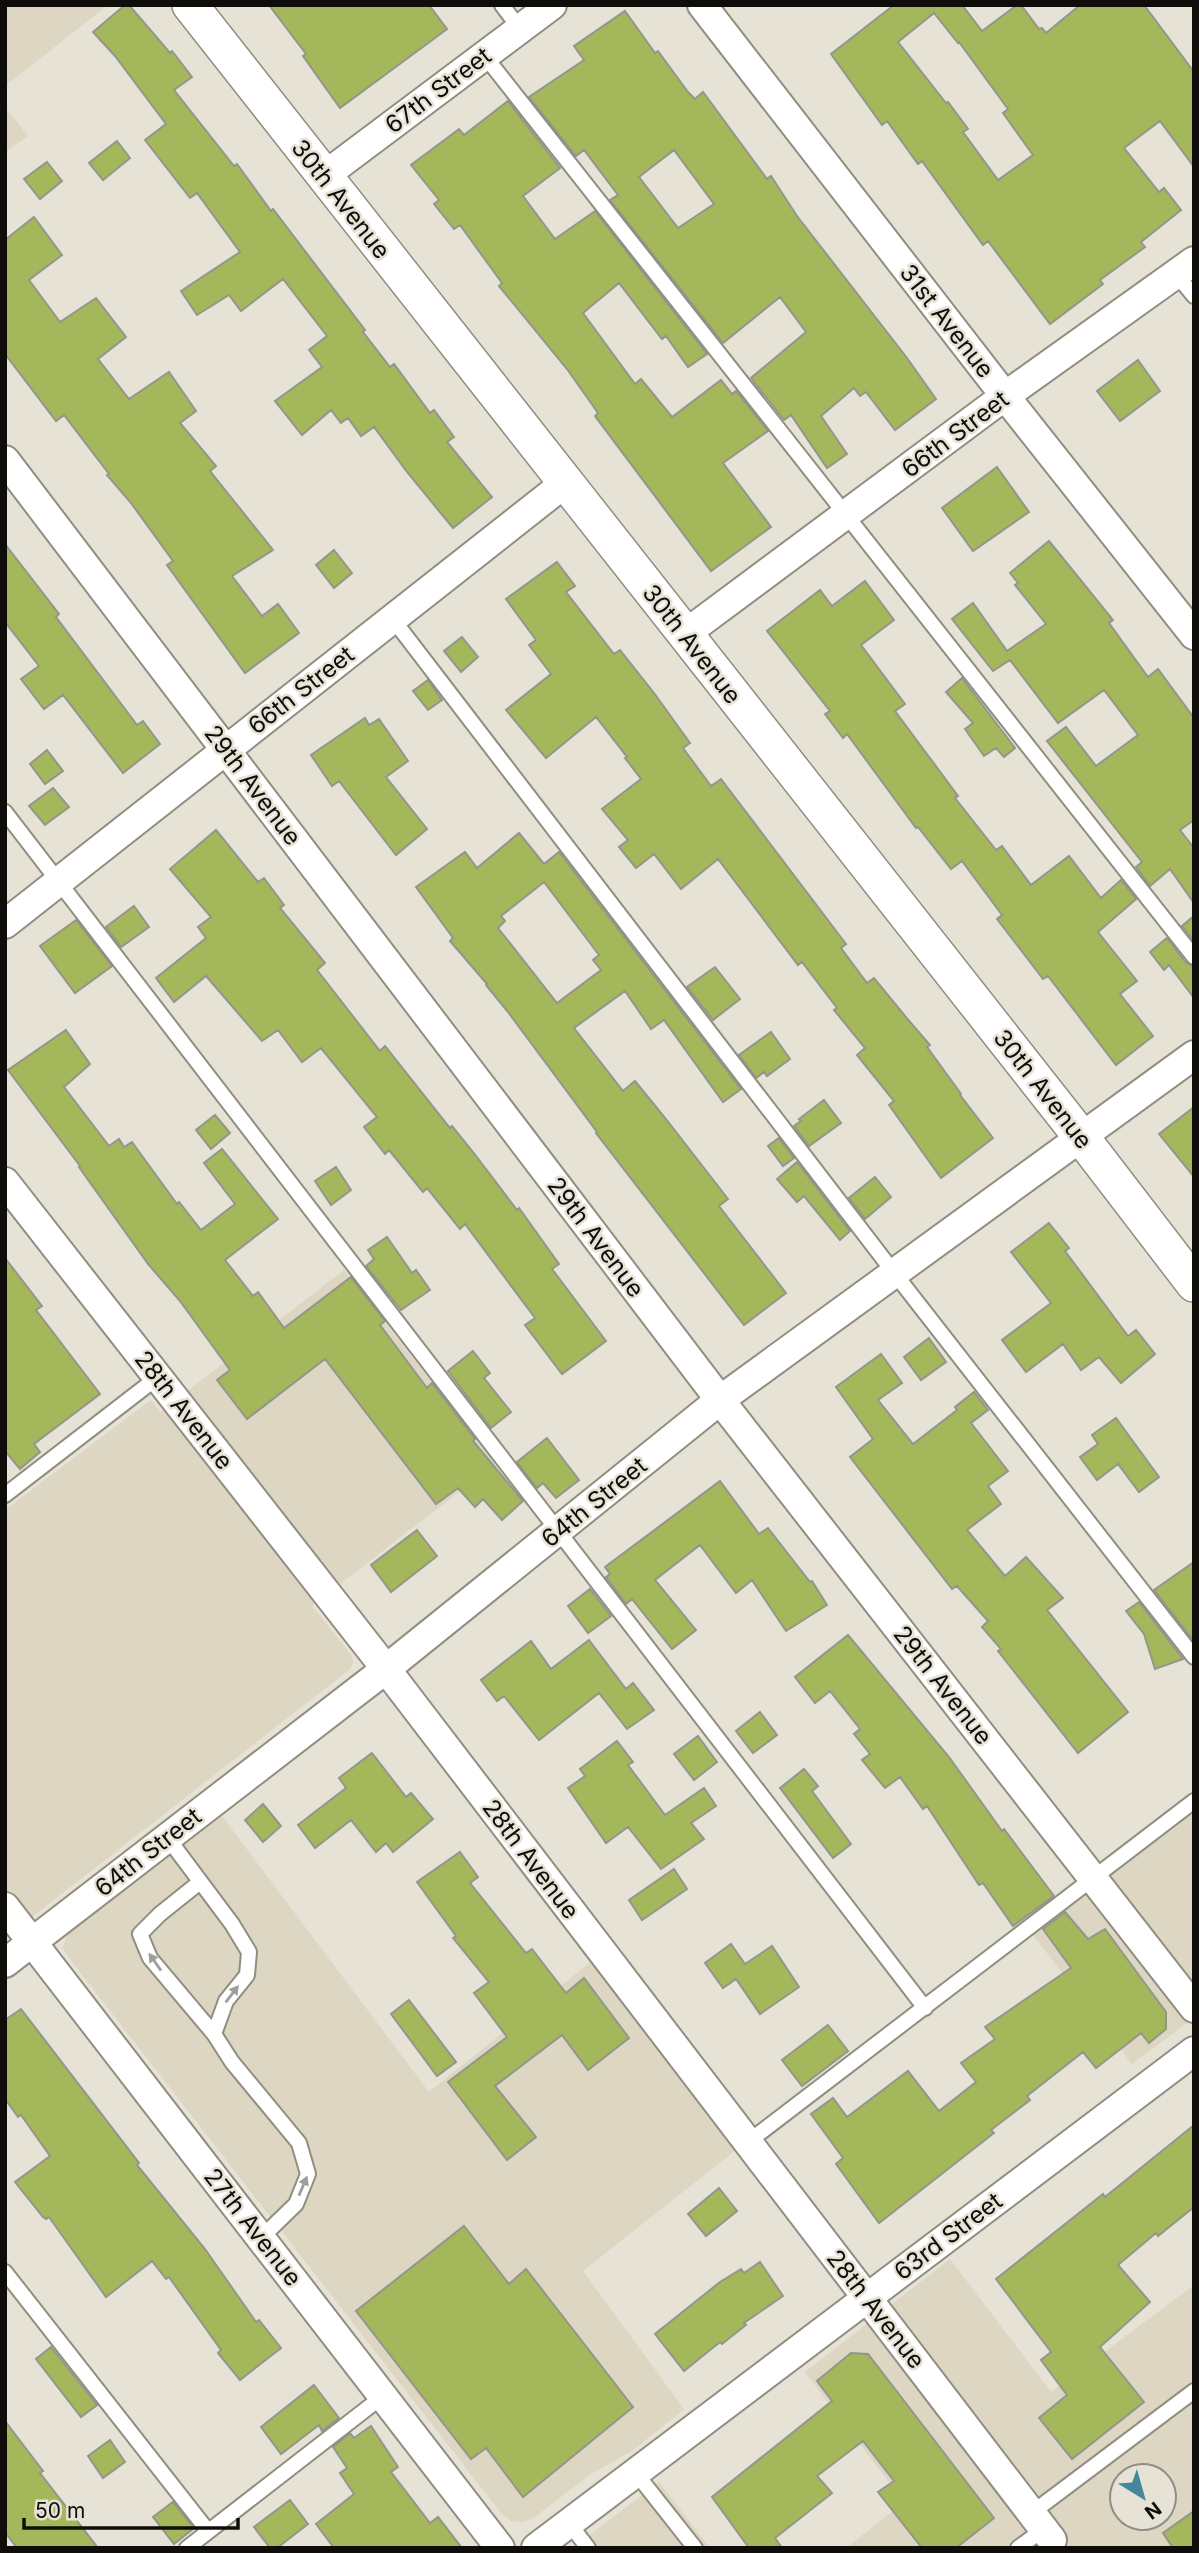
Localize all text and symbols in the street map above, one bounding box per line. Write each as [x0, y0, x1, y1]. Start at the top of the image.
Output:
street label: 67th Street [379, 41, 497, 139]
street label: 30th Avenue [285, 134, 397, 264]
street label: 31st Avenue [894, 258, 1000, 384]
street label: 66th Street [896, 384, 1014, 484]
street label: 30th Avenue [636, 579, 748, 709]
street label: 66th Street [242, 640, 360, 740]
street label: 29th Avenue [198, 719, 308, 851]
street label: 30th Avenue [987, 1024, 1099, 1154]
street label: 29th Avenue [541, 1171, 651, 1303]
street label: 28th Avenue [129, 1345, 239, 1475]
street label: 64th Street [536, 1451, 653, 1553]
street label: 29th Avenue [888, 1620, 998, 1750]
street label: 28th Avenue [477, 1793, 585, 1925]
street label: 64th Street [89, 1801, 207, 1902]
one-way arrow [148, 1953, 162, 1972]
one-way arrow [225, 1986, 240, 2004]
street label: 27th Avenue [198, 2162, 308, 2292]
one-way arrow [298, 2175, 309, 2196]
street label: 63rd Street [888, 2186, 1008, 2286]
street label: 28th Avenue [821, 2244, 931, 2374]
north arrow [1108, 2462, 1178, 2532]
scale bar [24, 2486, 238, 2530]
text: N [1140, 2497, 1166, 2524]
text: 50 m [35, 2498, 85, 2523]

